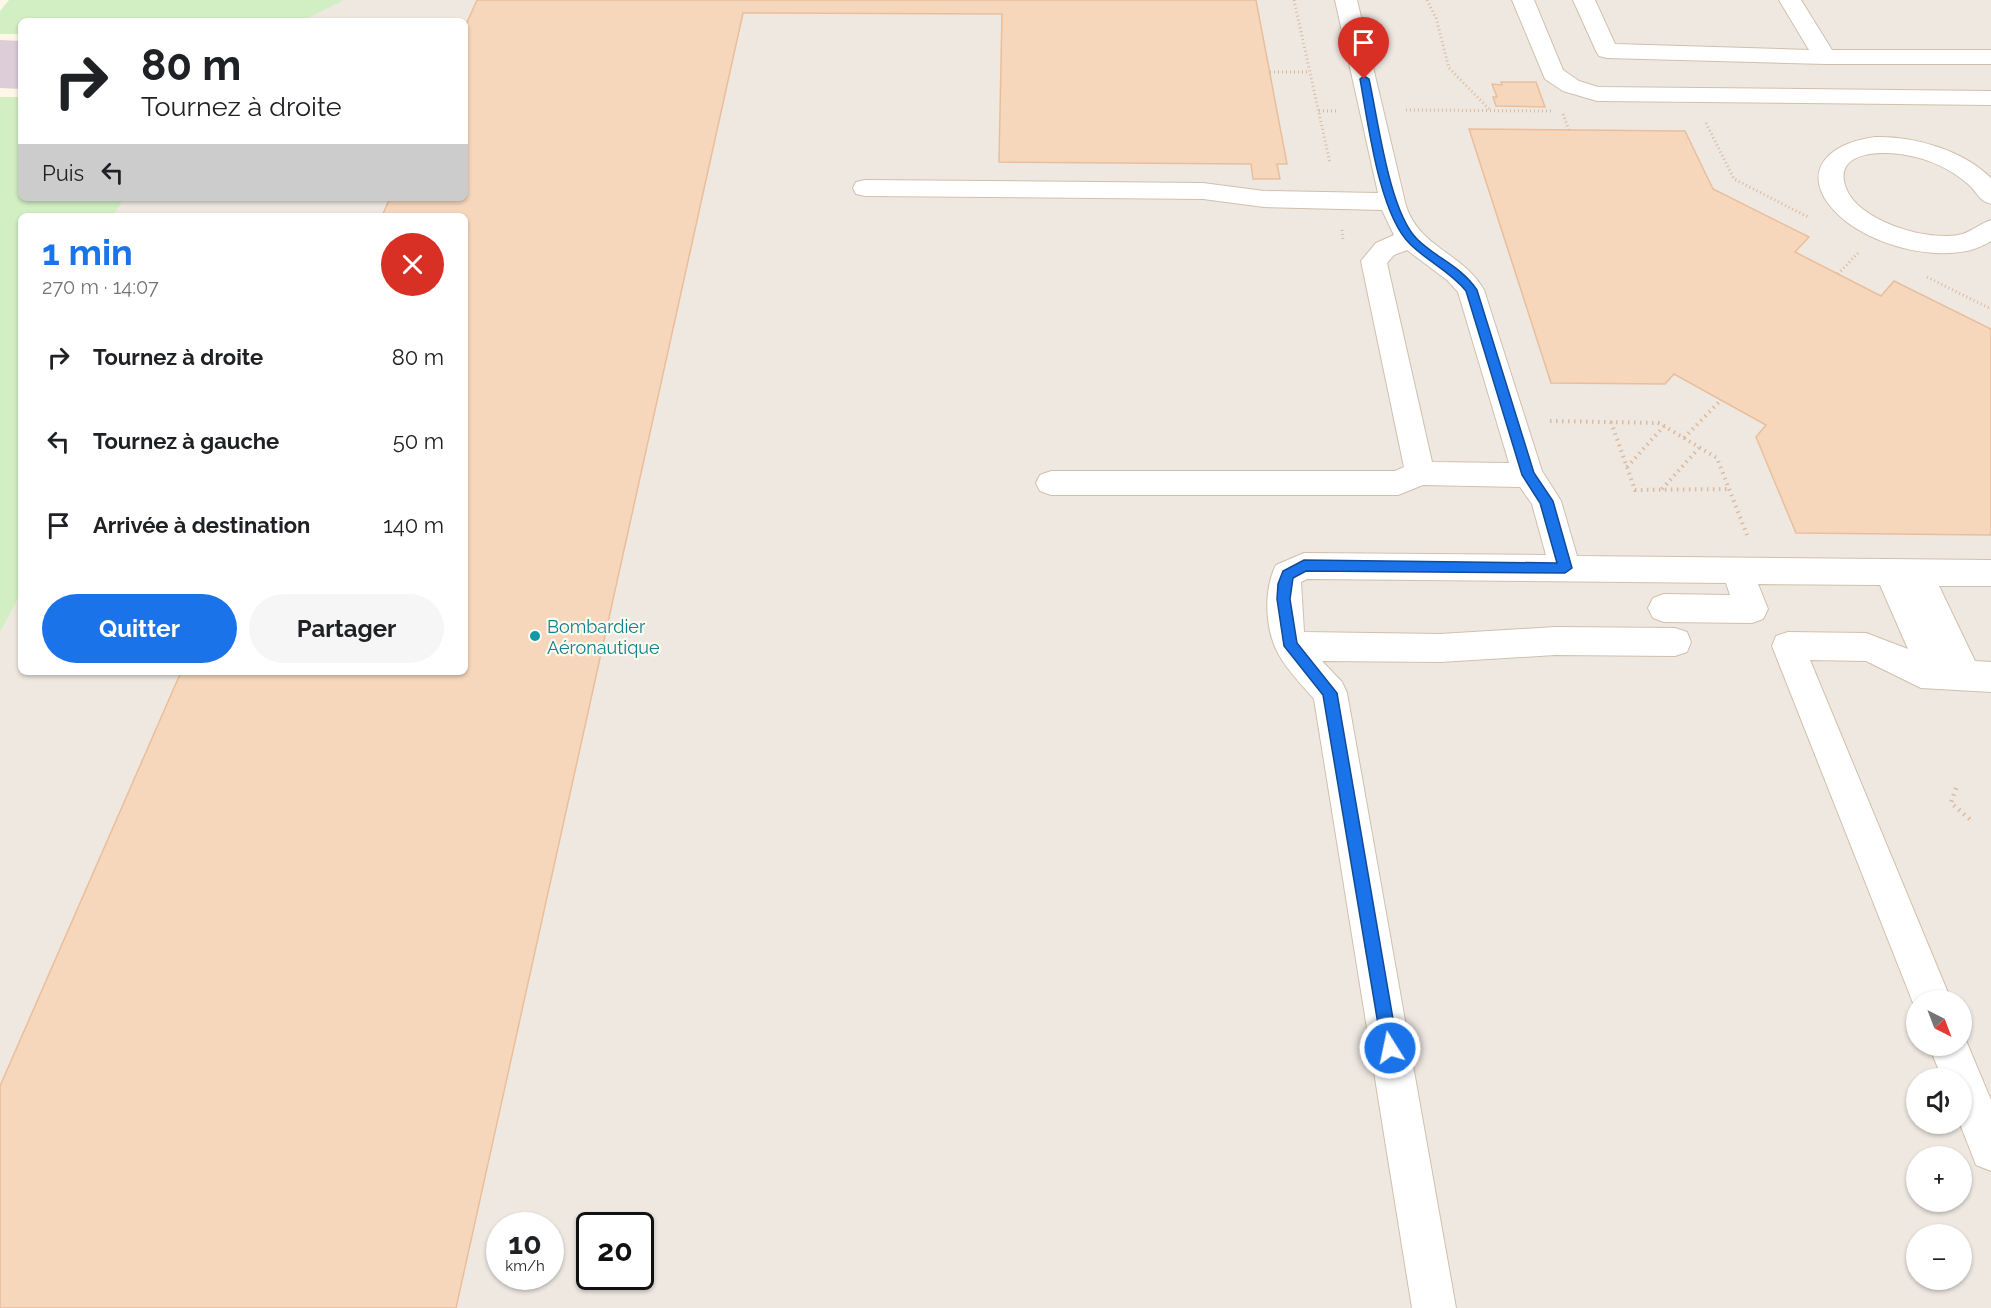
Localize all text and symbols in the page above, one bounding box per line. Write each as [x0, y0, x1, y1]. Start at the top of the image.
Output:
pin [1338, 17, 1389, 79]
icon: arrive [1347, 26, 1380, 59]
text: 80 m [141, 41, 241, 90]
icon: right [42, 42, 120, 120]
text: Tournez à droite [141, 91, 342, 122]
icon: left [96, 156, 129, 189]
text: Puis [42, 160, 84, 186]
text: 1 min [42, 231, 133, 273]
button: close [381, 233, 444, 296]
text: 270 m · 14:07 [42, 275, 159, 299]
icon: right [42, 341, 75, 374]
text: Tournez à droite [93, 344, 263, 370]
text: 80 m [392, 344, 444, 370]
icon: left [42, 425, 75, 458]
text: Tournez à gauche [93, 428, 279, 454]
text: 50 m [393, 428, 444, 454]
icon: arrive [42, 509, 75, 542]
text: Arrivée à destination [93, 512, 310, 538]
text: 140 m [383, 512, 444, 538]
button: Quitter [42, 594, 237, 663]
button: Partager [249, 594, 444, 663]
place label: Bombardier Aéronautique [547, 616, 660, 658]
marker: Bombardier Aéronautique [528, 629, 542, 643]
north arrow [1906, 990, 1972, 1056]
map controls [1906, 990, 1972, 1290]
position arrow [1358, 1016, 1422, 1080]
button: sound [1906, 1068, 1972, 1134]
button: + [1906, 1146, 1972, 1212]
speed limit sign: 20 [576, 1212, 654, 1290]
button: − [1906, 1224, 1972, 1290]
text: 10 [508, 1226, 542, 1261]
text: km/h [505, 1257, 545, 1275]

